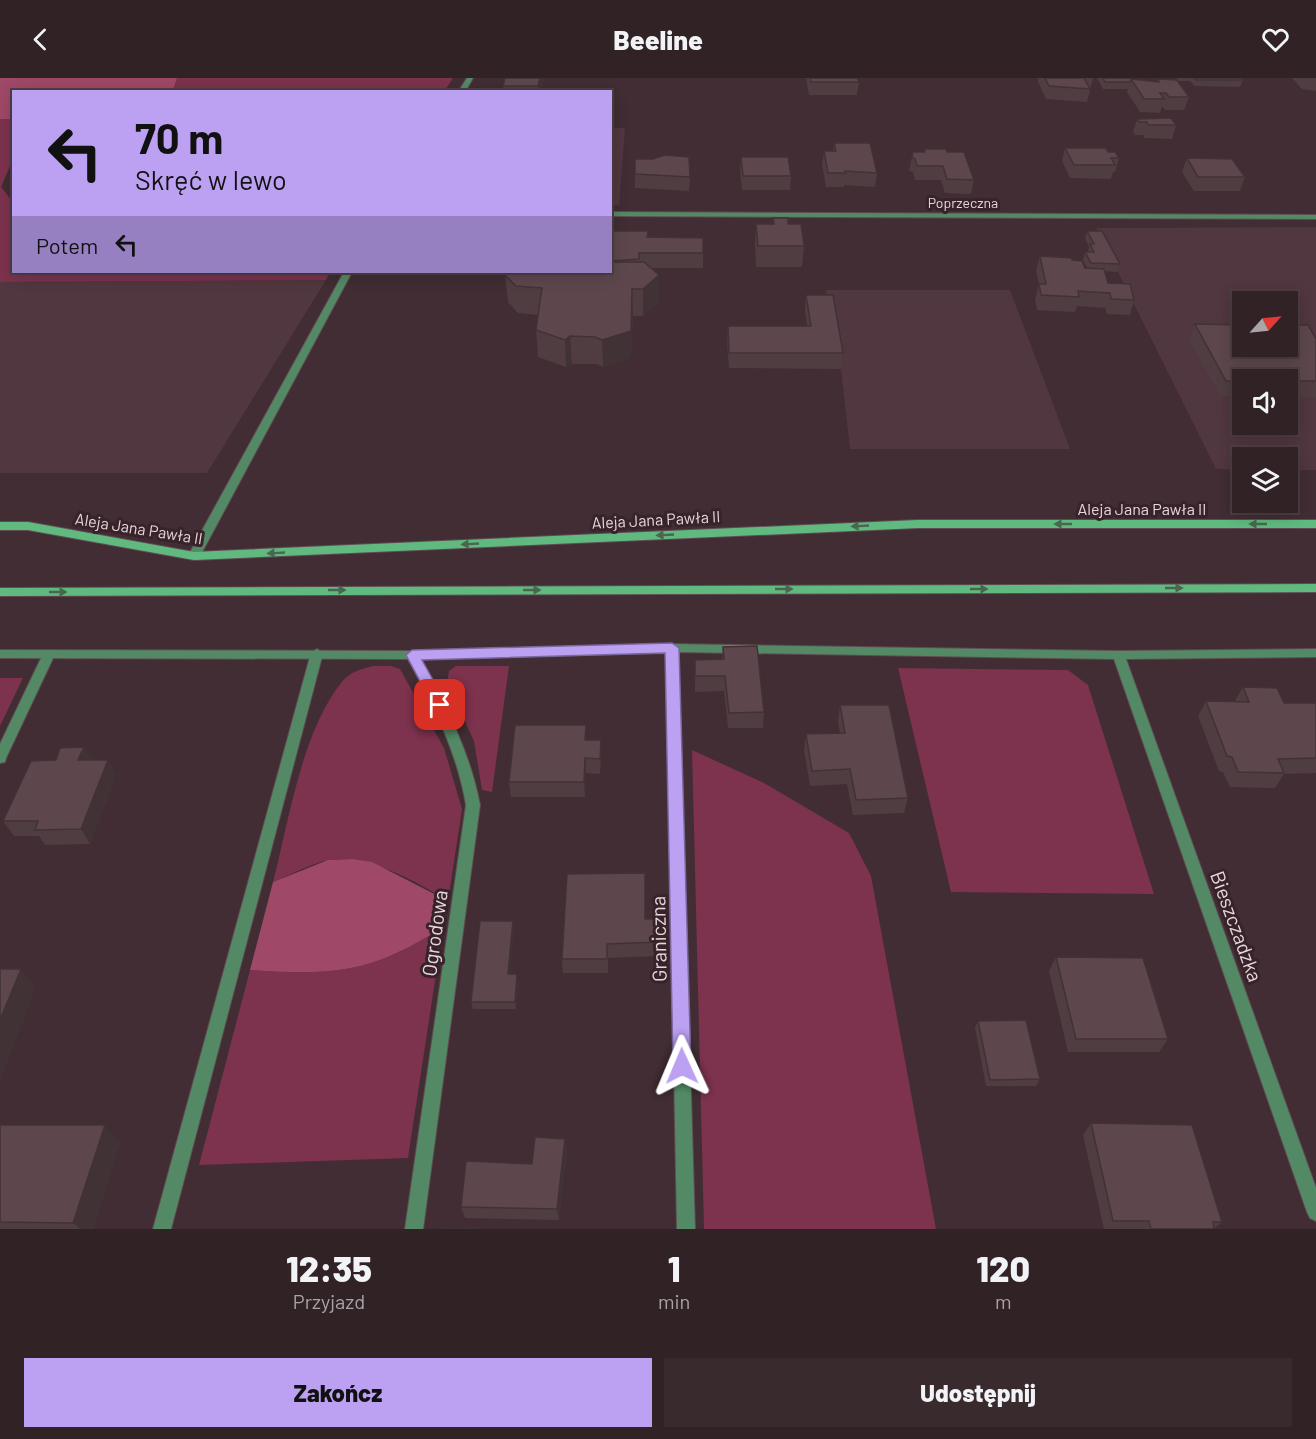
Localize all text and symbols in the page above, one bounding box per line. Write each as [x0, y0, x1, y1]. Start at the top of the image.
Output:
icon: back [24, 23, 57, 56]
text: Beeline [613, 23, 703, 55]
icon: heart [1259, 23, 1292, 56]
text: 70 m [135, 112, 223, 162]
icon: left [36, 114, 114, 192]
text: Skręć w lewo [135, 163, 287, 195]
street label: Poprzeczna [928, 194, 998, 211]
icon: left [110, 228, 143, 261]
text: Potem [36, 232, 98, 258]
north arrow [1232, 291, 1298, 357]
map controls [1232, 291, 1298, 513]
button: sound [1232, 369, 1298, 435]
button: layers [1232, 447, 1298, 513]
street label: Aleja Jana Pawła II [1078, 499, 1206, 518]
street label: Aleja Jana Pawła II [591, 506, 721, 532]
street label: Aleja Jana Pawła II [74, 509, 204, 547]
one-way arrow [1053, 519, 1072, 529]
one-way arrow [1248, 519, 1267, 529]
one-way arrow [850, 522, 869, 531]
one-way arrow [656, 531, 675, 540]
one-way arrow [461, 539, 480, 548]
one-way arrow [266, 548, 285, 557]
one-way arrow [1164, 583, 1183, 593]
one-way arrow [774, 584, 793, 594]
one-way arrow [969, 584, 988, 594]
one-way arrow [328, 585, 347, 595]
one-way arrow [523, 585, 542, 595]
one-way arrow [49, 587, 68, 597]
pin [414, 679, 465, 730]
icon: arrive [423, 688, 456, 721]
street label: Bieszczadzka [1206, 867, 1268, 985]
street label: Ogrodowa [416, 888, 452, 978]
street label: Graniczna [645, 896, 671, 982]
position arrow [650, 1034, 714, 1098]
text: 12:35 [286, 1246, 372, 1289]
text: 1 [668, 1246, 681, 1289]
text: 120 [976, 1246, 1030, 1289]
text: Przyjazd [293, 1289, 365, 1313]
text: min [658, 1289, 690, 1313]
text: m [995, 1289, 1011, 1313]
button: Zakończ [24, 1358, 652, 1427]
button: Udostępnij [664, 1358, 1292, 1427]

